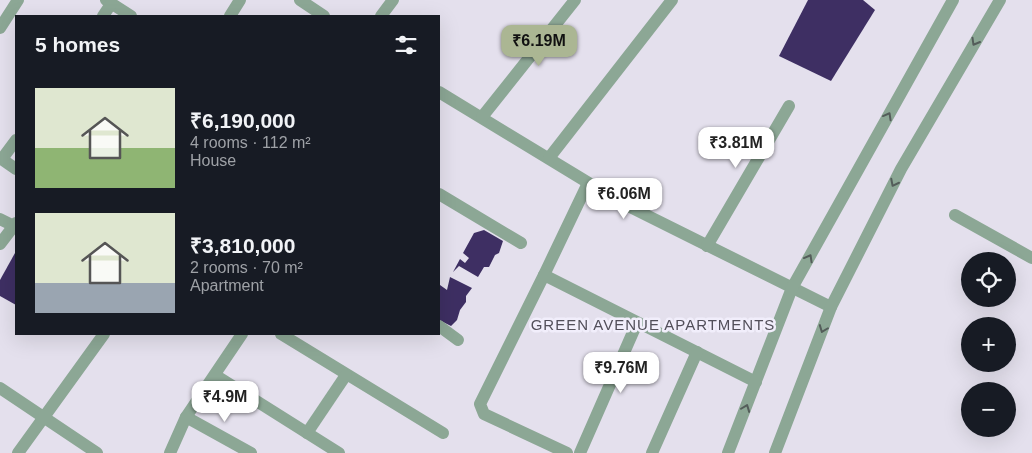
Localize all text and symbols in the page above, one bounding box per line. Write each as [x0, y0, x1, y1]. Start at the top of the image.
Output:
pin: ₹6.19M [498, 24, 580, 67]
icon: filters [392, 31, 420, 59]
text: ₹6.19M [512, 32, 566, 49]
text: 5 homes [35, 33, 120, 56]
one-way arrow [972, 37, 982, 46]
icon: home [75, 108, 135, 168]
text: ₹6,190,000 [190, 109, 295, 132]
one-way arrow [882, 112, 892, 121]
pin: ₹3.81M [695, 126, 777, 169]
text: 4 rooms · 112 m² [190, 134, 311, 151]
text: ₹3.81M [709, 134, 763, 151]
text: House [190, 152, 236, 169]
pin: ₹6.06M [583, 178, 665, 220]
one-way arrow [890, 178, 900, 187]
text: ₹6.06M [597, 185, 651, 202]
icon: home [75, 233, 135, 293]
text: ₹3,810,000 [190, 234, 295, 257]
map controls [961, 252, 1016, 437]
button: locate [961, 252, 1016, 307]
one-way arrow [803, 254, 813, 263]
text: 2 rooms · 70 m² [190, 259, 303, 276]
text: Apartment [190, 277, 264, 294]
district label: GREEN AVENUE APARTMENTS [531, 316, 775, 333]
button: + [961, 317, 1016, 372]
one-way arrow [819, 324, 829, 332]
pin: ₹9.76M [580, 352, 662, 394]
text: ₹9.76M [594, 359, 648, 376]
pin: ₹4.9M [190, 380, 260, 423]
button: − [961, 382, 1016, 437]
text: ₹4.9M [203, 388, 247, 405]
one-way arrow [740, 404, 750, 412]

